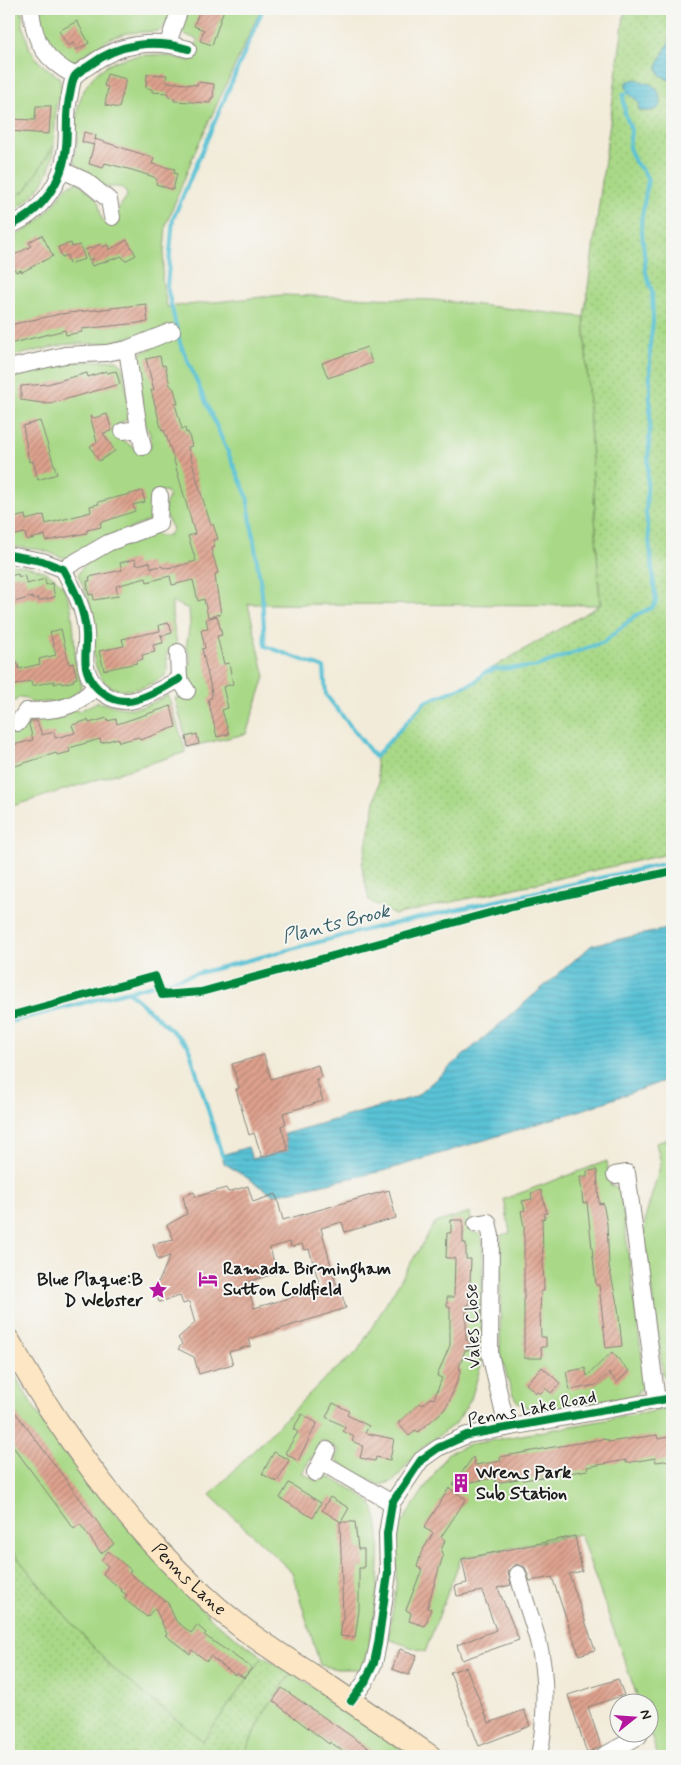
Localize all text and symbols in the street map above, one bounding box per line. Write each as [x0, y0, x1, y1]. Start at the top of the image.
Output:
water label: Plants Brook [280, 898, 394, 949]
place label: Ramada Birmingham Sutton Coldfield [223, 1257, 391, 1302]
place label: Blue Plaque:B D Webster [37, 1268, 144, 1313]
hotel icon: Ramada Birmingham Sutton Coldfield [197, 1268, 219, 1290]
place icon: Blue Plaque:B D Webster [147, 1279, 169, 1301]
street label: Vales Close [460, 1283, 486, 1369]
street label: Penns Lake Road [466, 1385, 598, 1433]
place label: Wrens Park Sub Station [475, 1461, 571, 1506]
building icon: Wrens Park Sub Station [450, 1472, 472, 1494]
street label: Penns Lane [146, 1538, 231, 1622]
north arrow [608, 1692, 658, 1742]
text: N [636, 1707, 655, 1722]

